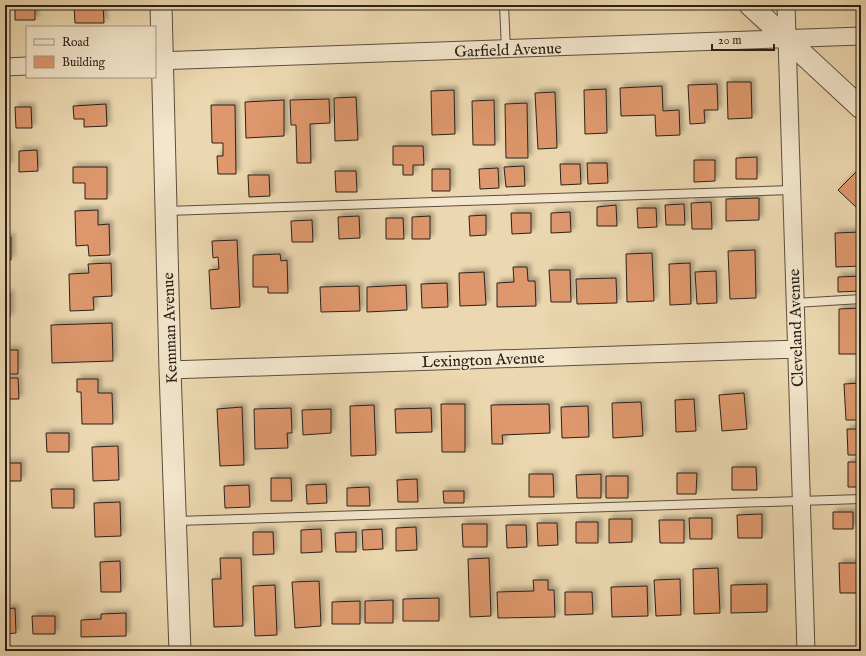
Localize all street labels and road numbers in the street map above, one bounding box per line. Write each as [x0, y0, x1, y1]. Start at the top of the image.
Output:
street label: Garfield Avenue [454, 39, 562, 63]
street label: Cleveland Avenue [785, 269, 809, 387]
street label: Kemman Avenue [159, 272, 183, 384]
street label: Lexington Avenue [421, 349, 545, 373]

